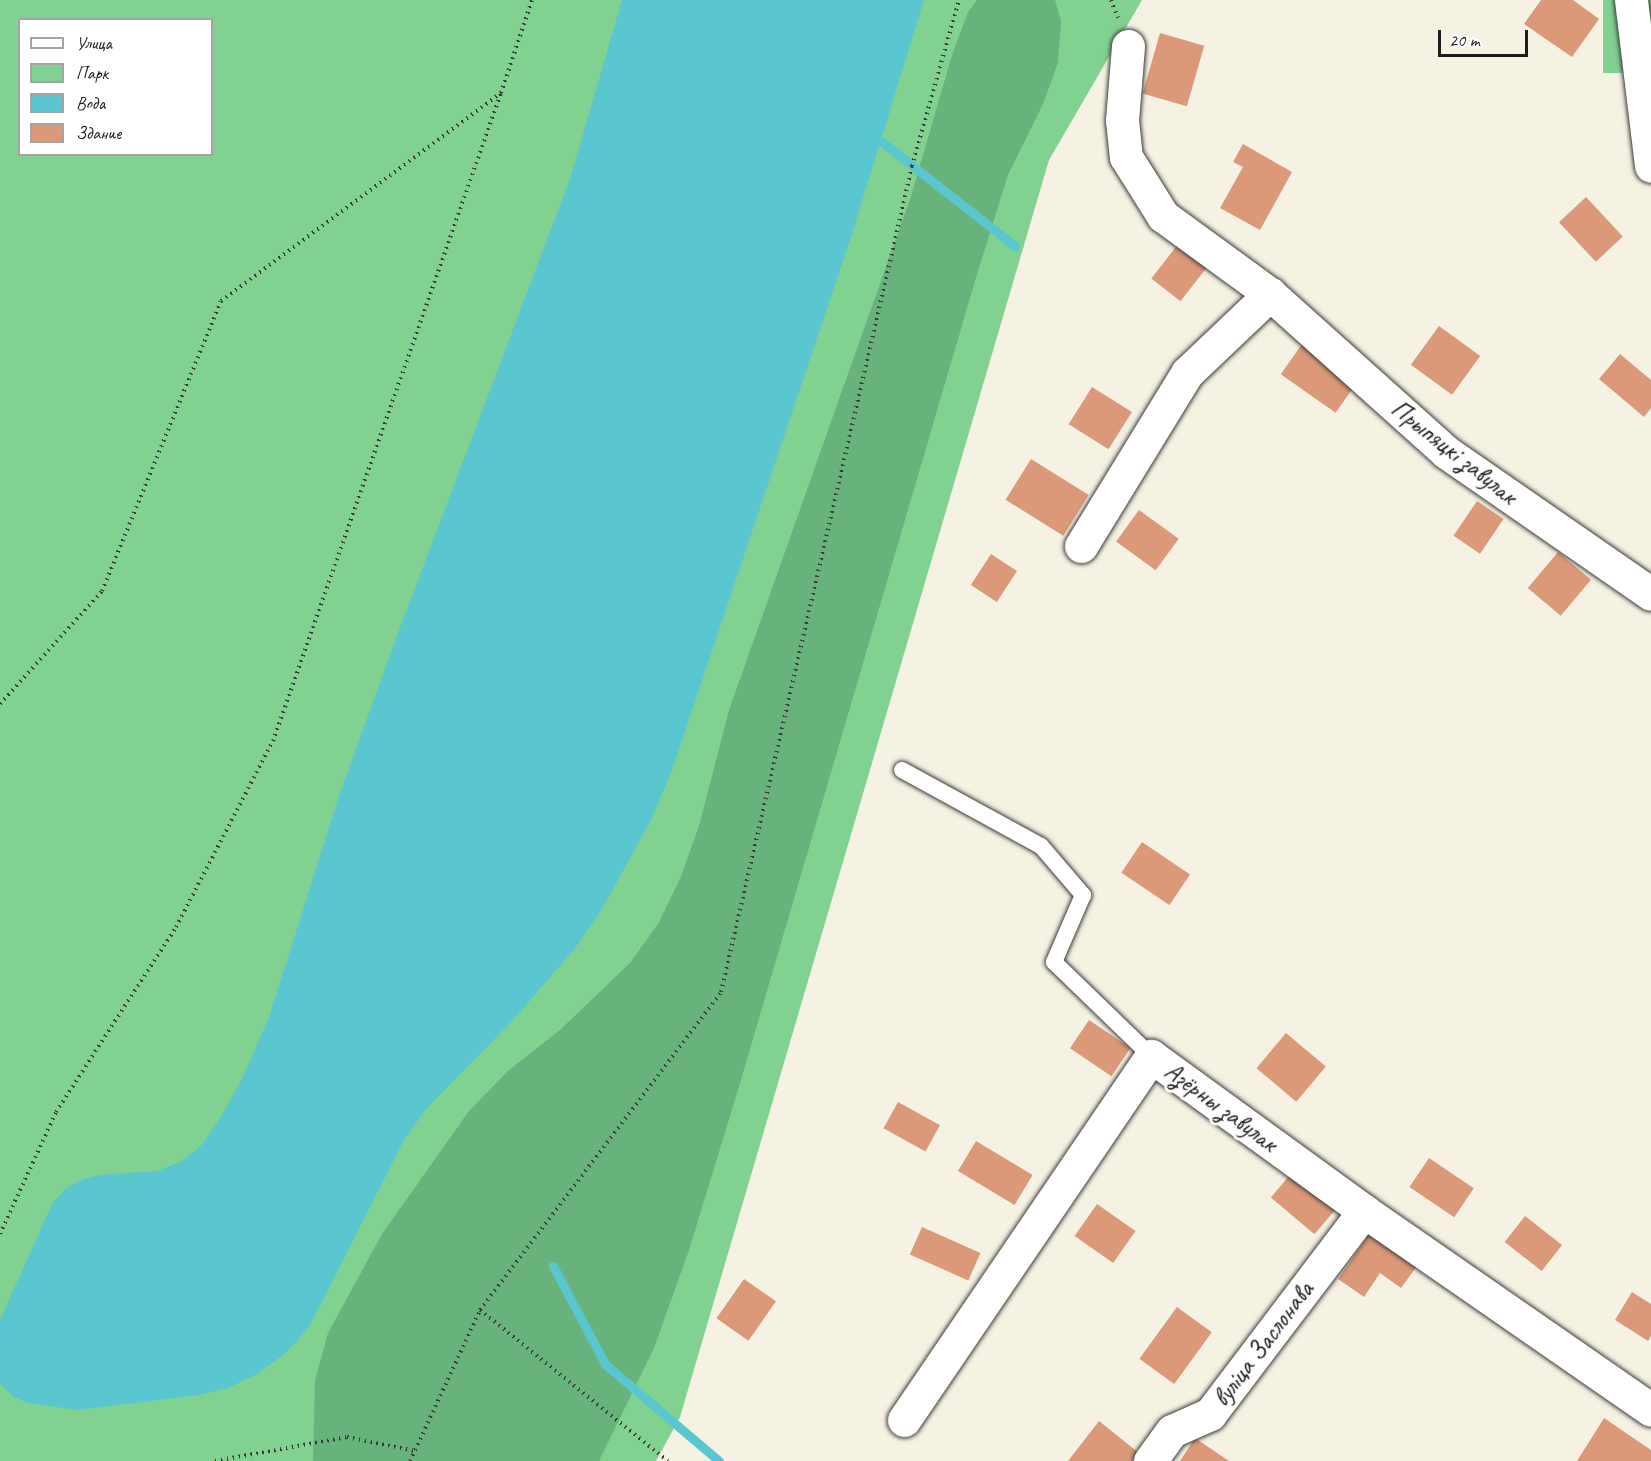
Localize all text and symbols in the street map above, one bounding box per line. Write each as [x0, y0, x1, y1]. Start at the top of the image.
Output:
legend [18, 18, 213, 156]
scale bar [1441, 18, 1531, 56]
text: 20 m [1449, 29, 1480, 51]
text: Улица [76, 32, 112, 54]
text: Парк [76, 62, 108, 84]
text: Вода [76, 92, 105, 114]
text: Здание [76, 122, 121, 144]
street label: Прыпяцкі завулак [1385, 393, 1523, 511]
street label: Азёрны завулак [1158, 1055, 1284, 1159]
street label: вуліца Заслонава [1206, 1275, 1320, 1413]

